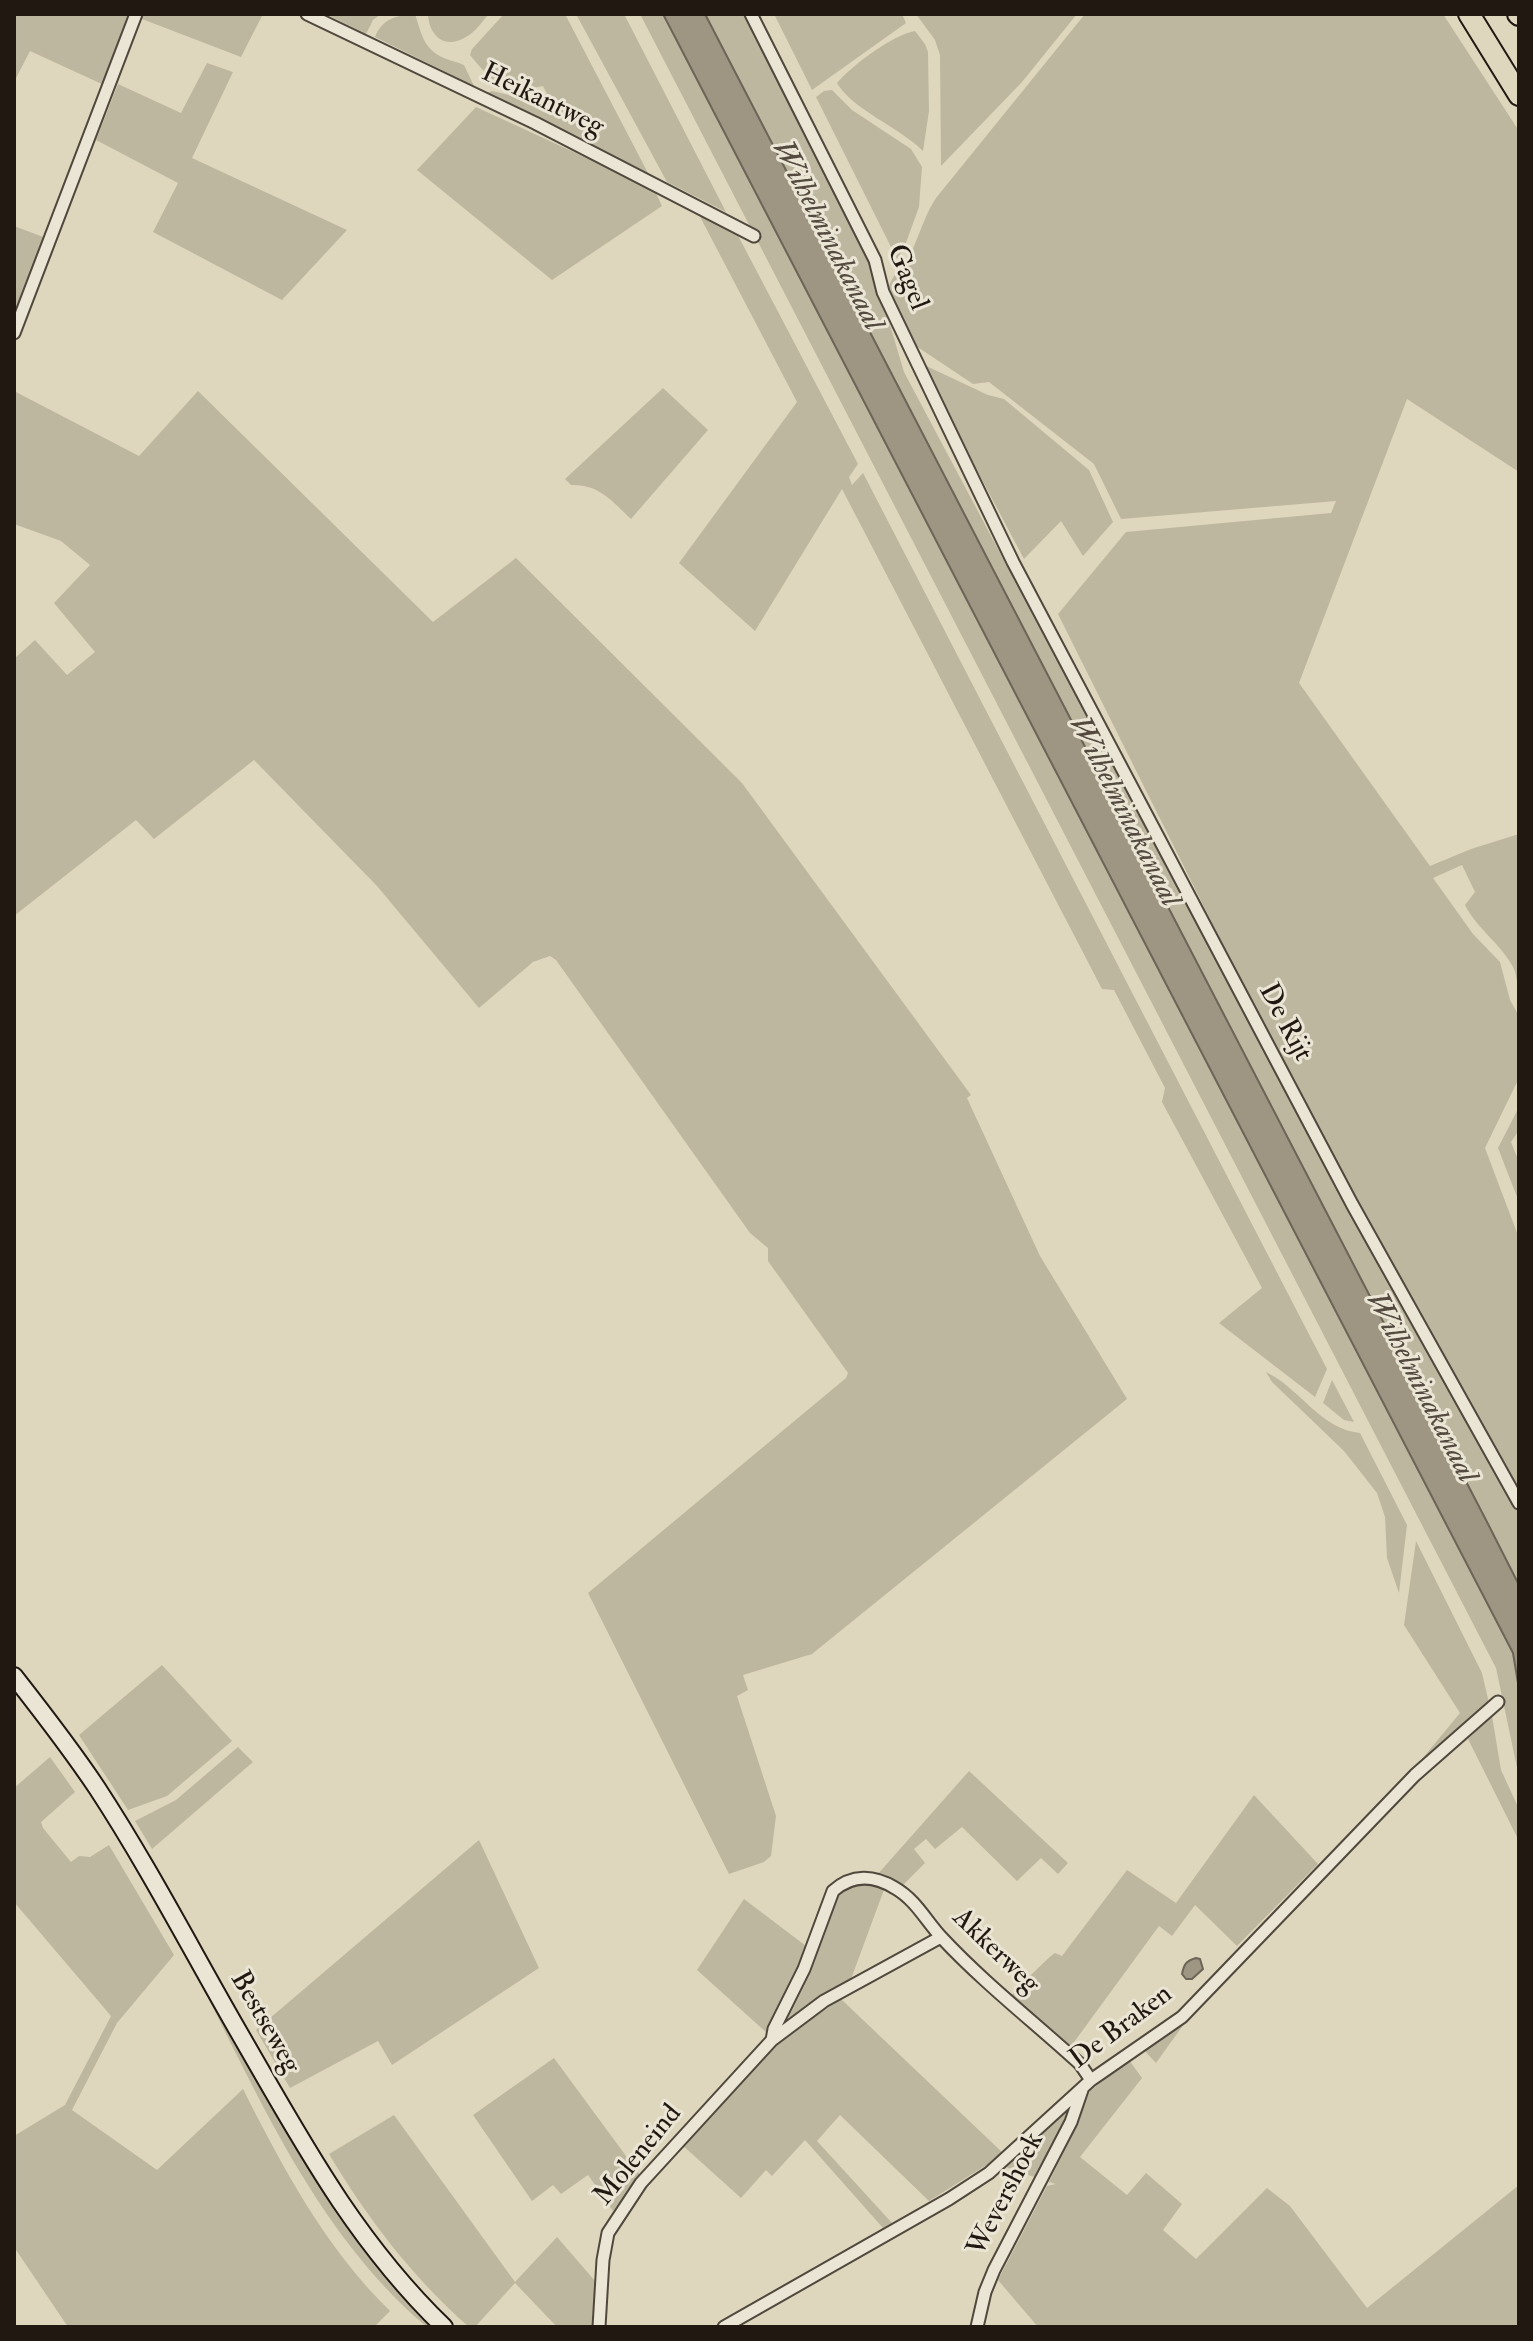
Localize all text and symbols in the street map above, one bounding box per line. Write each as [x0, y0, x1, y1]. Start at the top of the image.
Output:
street label: Heikantweg [475, 57, 609, 145]
water label: Wilhelminakanaal [762, 135, 890, 337]
street label: Gagel [878, 240, 934, 316]
water label: Wilhelminakanaal [1059, 711, 1187, 913]
street label: De Rijt [1250, 978, 1318, 1068]
water label: Wilhelminakanaal [1356, 1287, 1484, 1489]
street label: Akkerweg [944, 1902, 1046, 2002]
street label: Bestseweg [221, 1966, 307, 2080]
street label: De Braken [1064, 1979, 1180, 2077]
street label: Moleneind [588, 2099, 690, 2213]
street label: Wevershoek [962, 2127, 1052, 2263]

